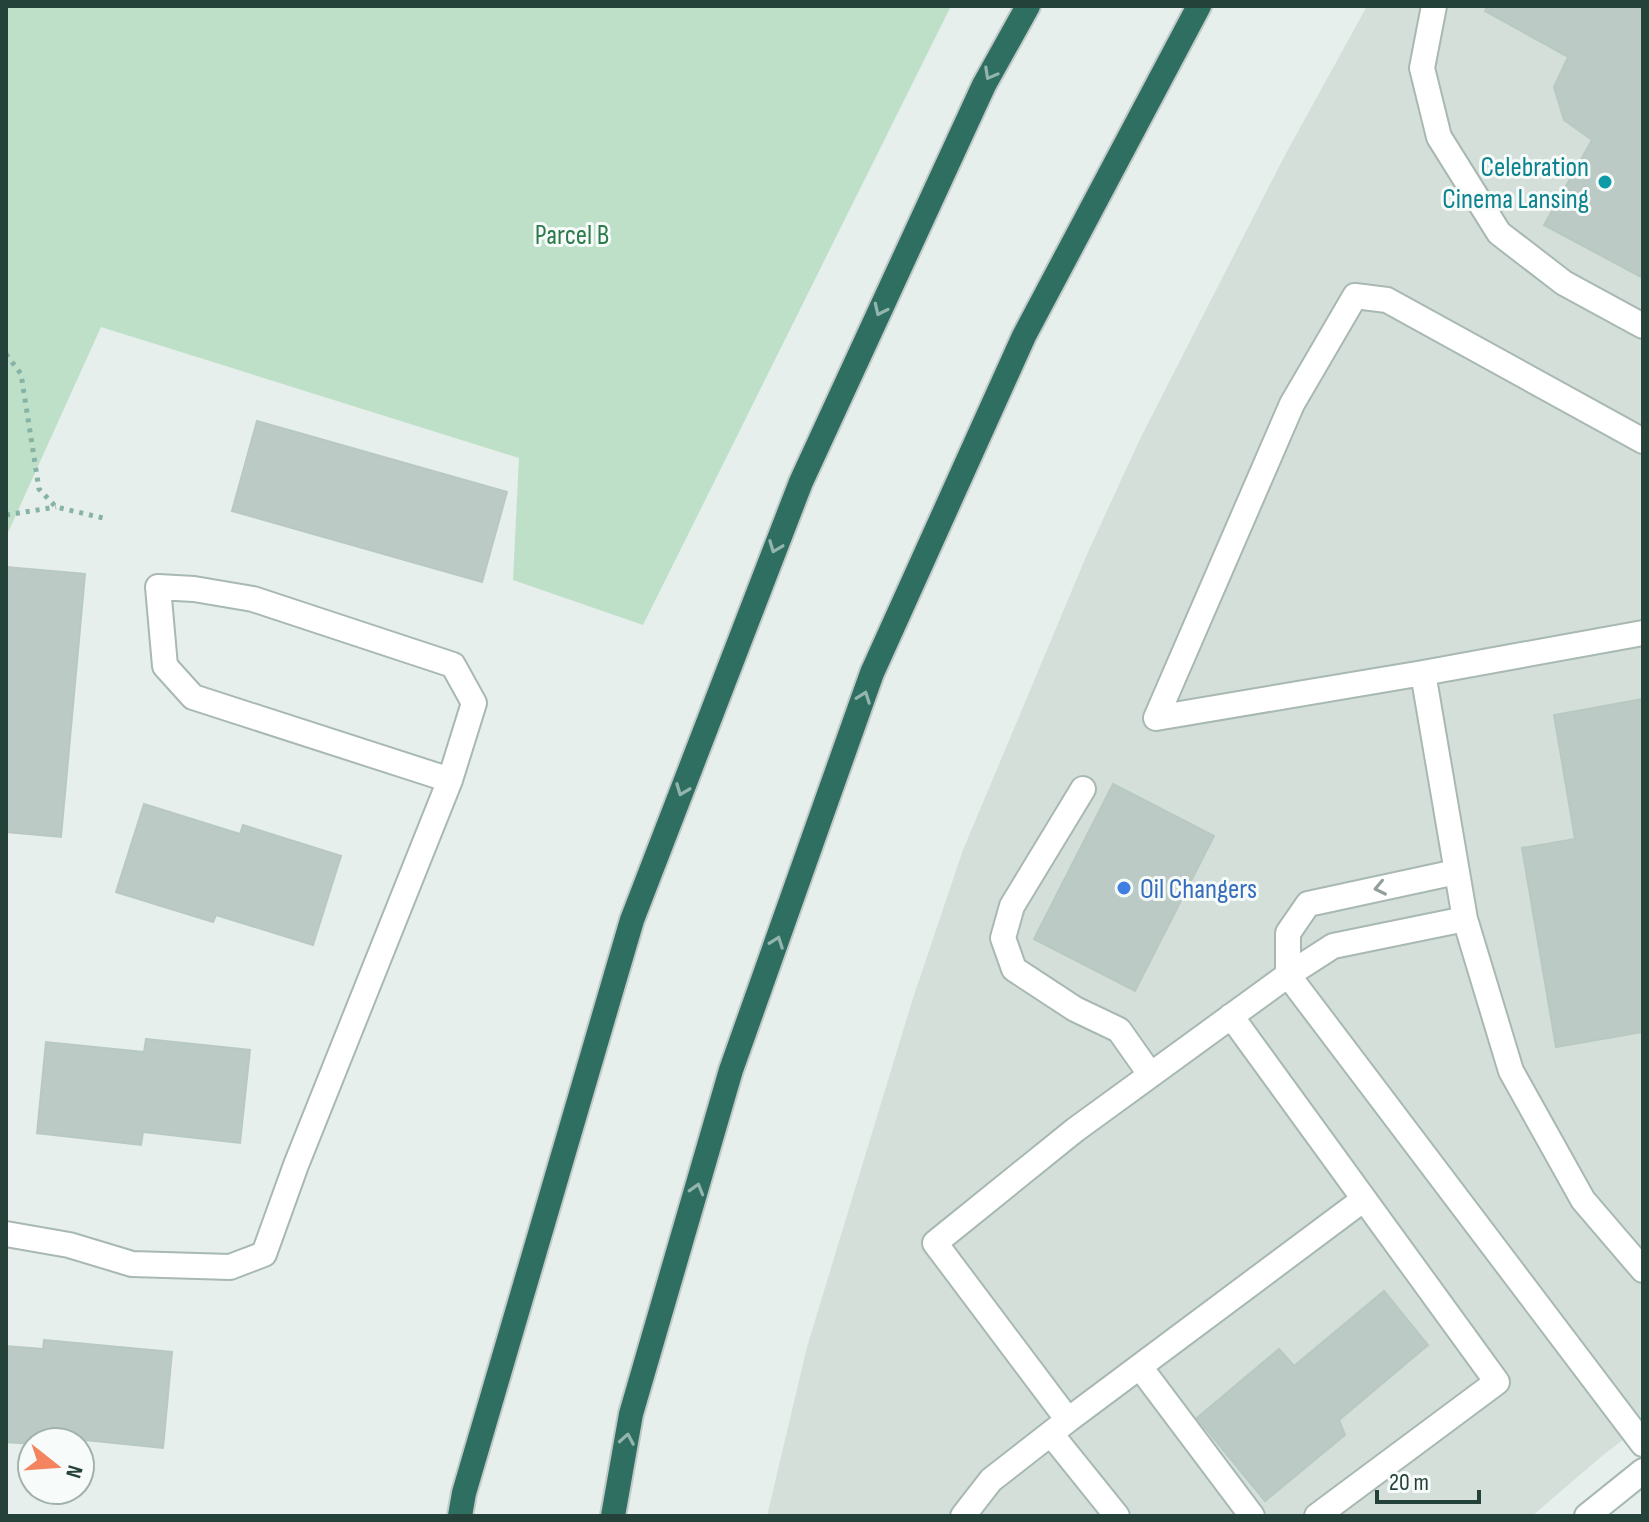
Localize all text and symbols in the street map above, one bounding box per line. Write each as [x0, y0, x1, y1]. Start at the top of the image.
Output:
one-way arrow [985, 66, 1000, 81]
place label: Celebration Cinema Lansing [1442, 151, 1589, 216]
marker: Celebration Cinema Lansing [1596, 173, 1614, 191]
park label: Parcel B [535, 219, 609, 252]
one-way arrow [874, 301, 890, 316]
one-way arrow [768, 540, 785, 554]
one-way arrow [854, 691, 871, 705]
one-way arrow [675, 782, 692, 796]
place label: Oil Changers [1140, 873, 1257, 906]
marker: Oil Changers [1115, 879, 1133, 897]
one-way arrow [1374, 879, 1387, 896]
one-way arrow [767, 936, 783, 950]
one-way arrow [687, 1182, 704, 1196]
north arrow [16, 1426, 96, 1506]
one-way arrow [617, 1432, 634, 1446]
scale bar [1377, 1454, 1479, 1504]
text: N [59, 1462, 88, 1481]
text: 20 m [1389, 1468, 1429, 1497]

